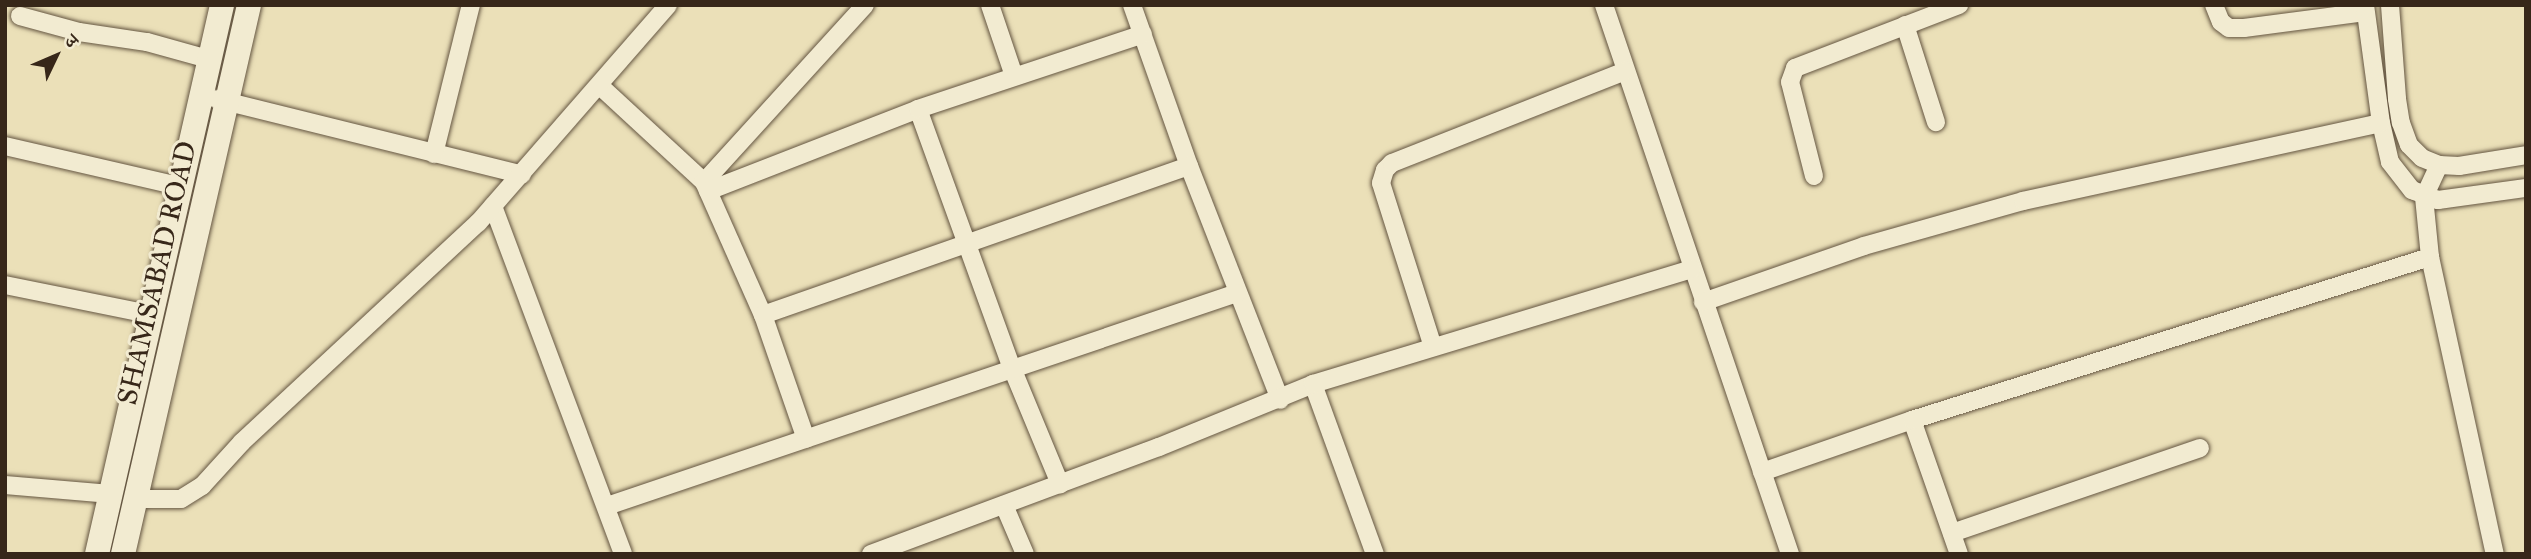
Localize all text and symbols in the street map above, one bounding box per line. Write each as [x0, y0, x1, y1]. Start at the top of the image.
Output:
north arrow [21, 21, 91, 91]
text: उ [60, 30, 83, 53]
street label: SHAMSABAD ROAD [110, 138, 204, 408]

